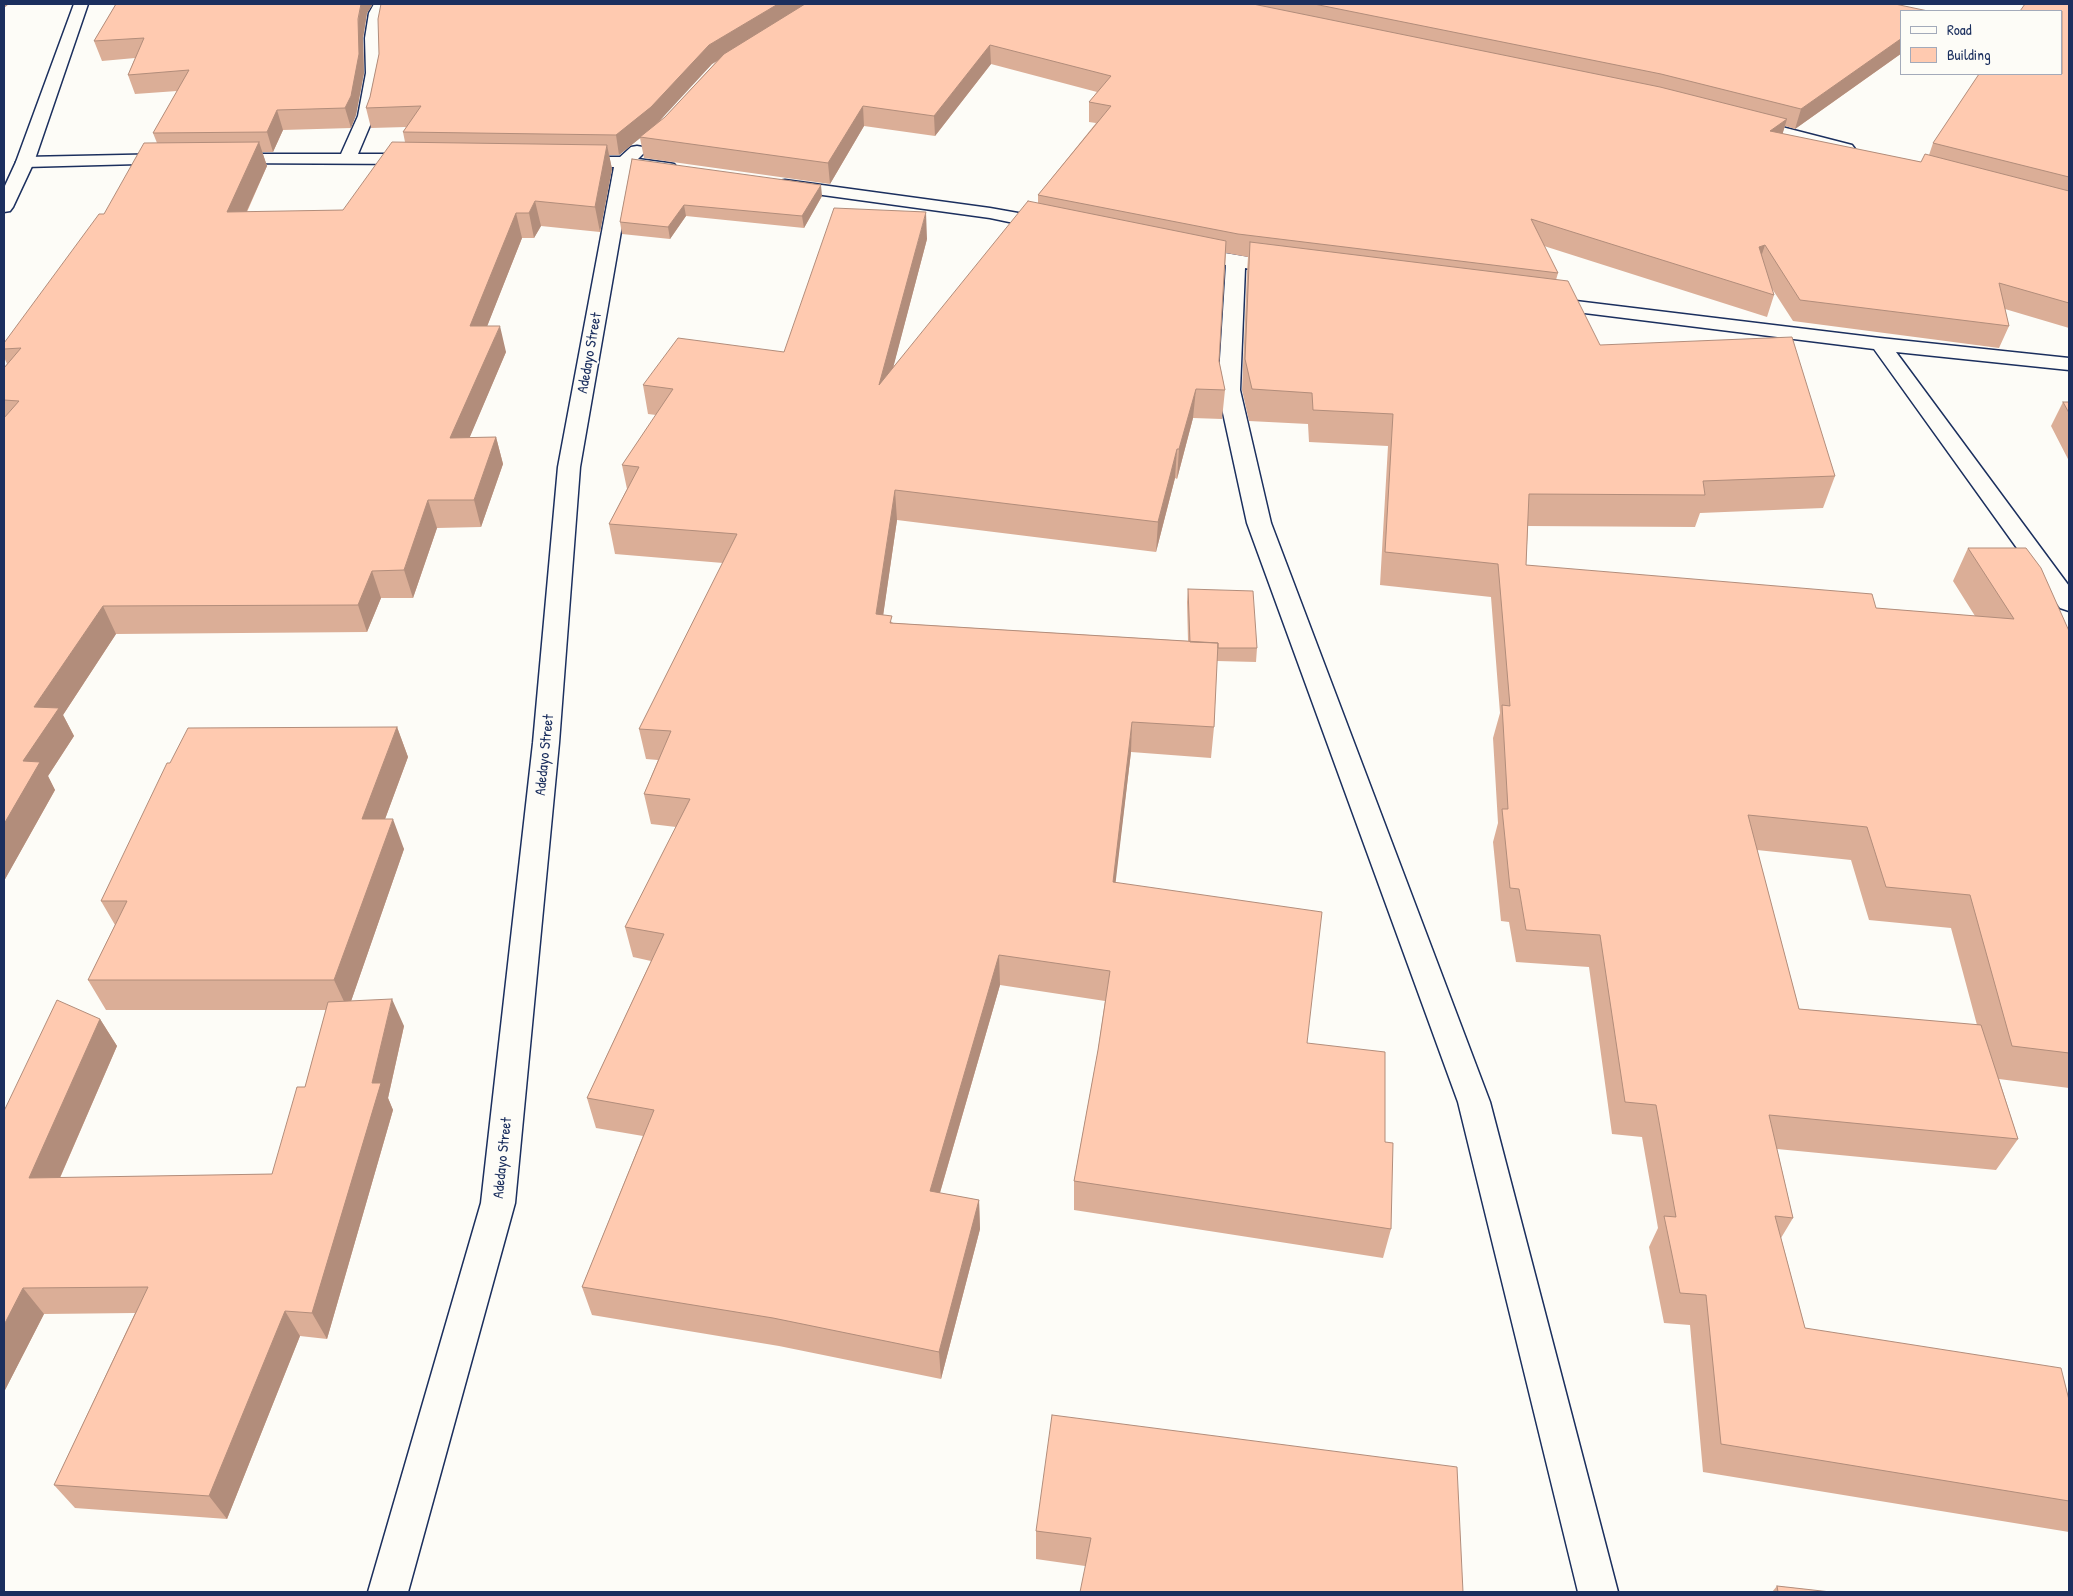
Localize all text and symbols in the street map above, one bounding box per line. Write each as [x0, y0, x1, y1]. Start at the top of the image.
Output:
legend [1900, 10, 2063, 75]
text: Road [1947, 19, 1972, 40]
text: Building [1947, 44, 1991, 65]
street label: Adedayo Street [574, 311, 606, 395]
street label: Adedayo Street [532, 713, 558, 797]
street label: Adedayo Street [490, 1116, 516, 1200]

